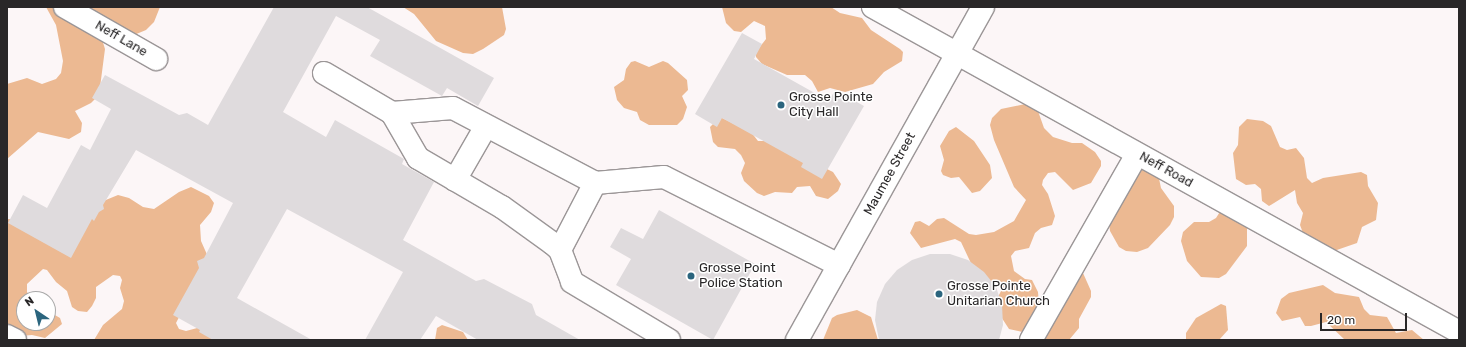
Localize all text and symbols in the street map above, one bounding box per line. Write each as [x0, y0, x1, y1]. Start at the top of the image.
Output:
street label: Neff Lane [92, 18, 150, 60]
place label: Grosse Pointe City Hall [789, 90, 873, 121]
marker: Grosse Pointe City Hall [776, 100, 786, 110]
street label: Maumee Street [861, 130, 919, 218]
street label: Neff Road [1136, 149, 1196, 191]
place label: Grosse Point Police Station [699, 261, 783, 292]
marker: Grosse Point Police Station [686, 271, 696, 281]
place label: Grosse Pointe Unitarian Church [947, 279, 1050, 310]
marker: Grosse Pointe Unitarian Church [934, 289, 944, 299]
north arrow [16, 291, 56, 331]
text: N [22, 294, 36, 309]
scale bar [1322, 305, 1409, 331]
text: 20 m [1327, 313, 1355, 327]

